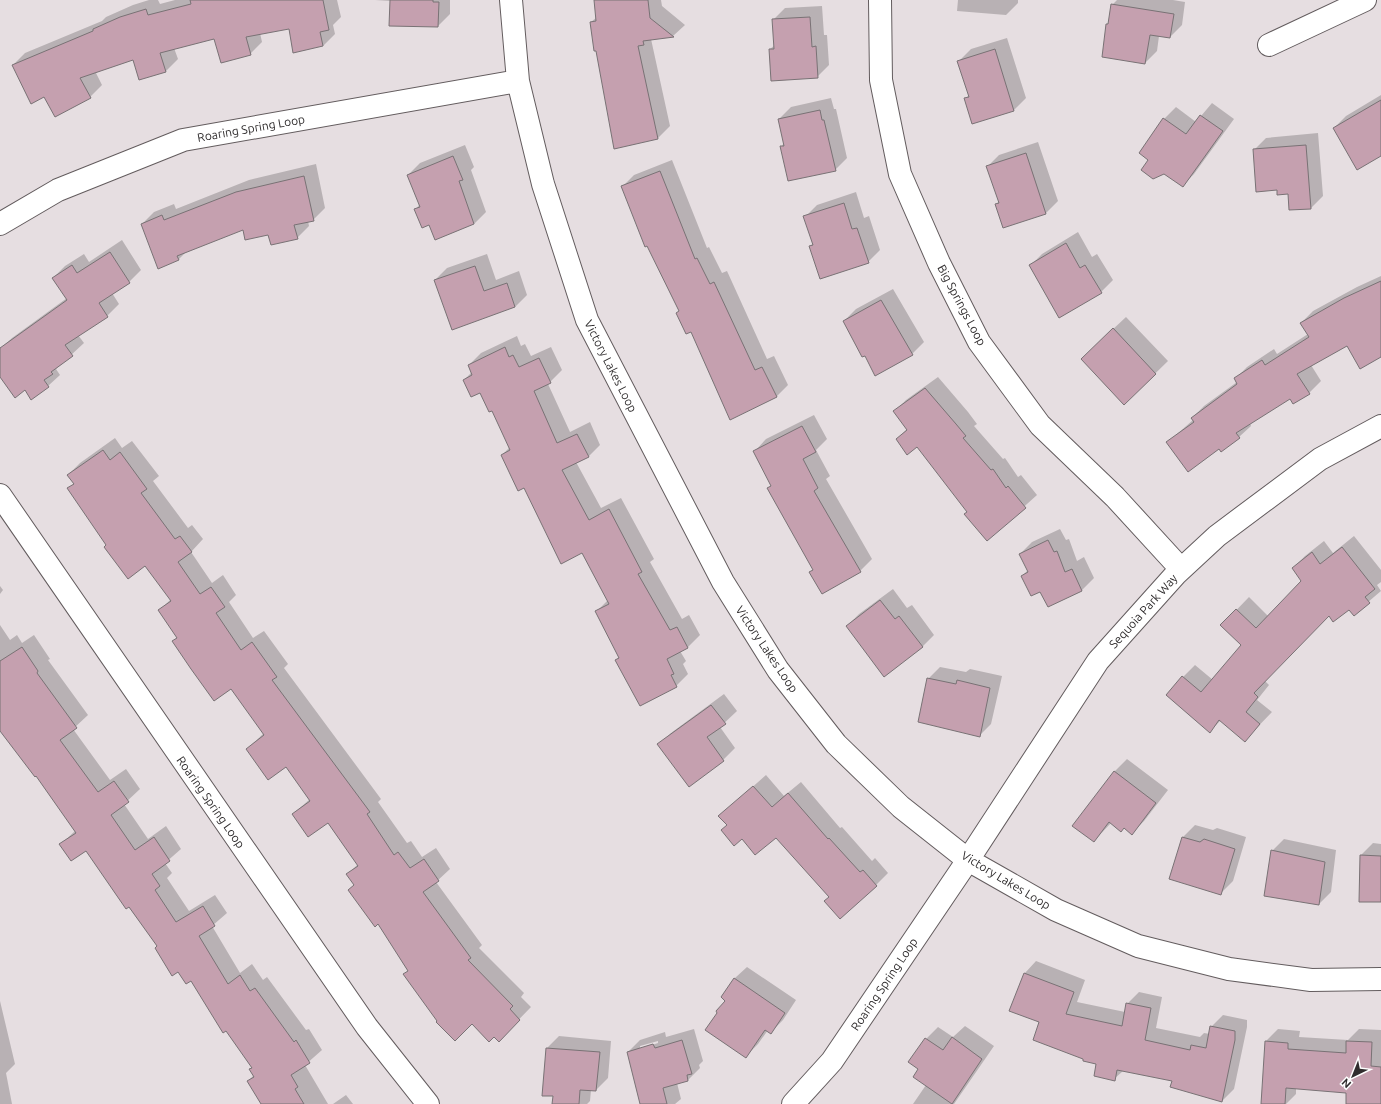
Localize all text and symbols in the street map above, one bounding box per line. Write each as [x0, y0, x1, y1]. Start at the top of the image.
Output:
street label: Roaring Spring Loop [196, 112, 306, 144]
street label: Big Springs Loop [935, 262, 989, 348]
street label: Victory Lakes Loop [582, 318, 640, 414]
street label: Sequoia Park Way [1106, 571, 1180, 651]
street label: Victory Lakes Loop [733, 603, 801, 695]
street label: Roaring Spring Loop [174, 754, 248, 850]
street label: Victory Lakes Loop [959, 848, 1053, 912]
street label: Roaring Spring Loop [848, 935, 920, 1033]
north arrow [1333, 1056, 1373, 1096]
text: N [1339, 1076, 1353, 1091]

